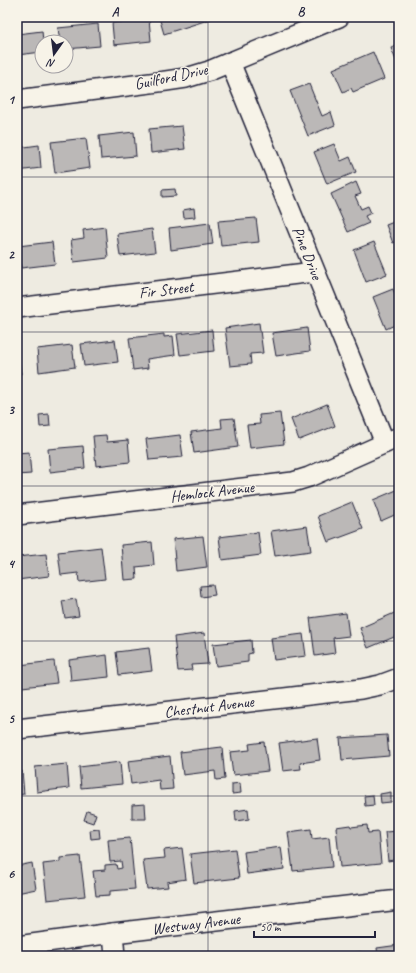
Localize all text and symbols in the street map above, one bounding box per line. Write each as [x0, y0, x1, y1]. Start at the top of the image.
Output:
text: A [112, 4, 120, 20]
text: B [298, 4, 306, 20]
north arrow [34, 34, 74, 74]
text: N [44, 56, 57, 71]
street label: Guilford Drive [133, 59, 211, 94]
text: 1 [8, 92, 16, 108]
street label: Pine Drive [287, 224, 327, 284]
text: 2 [8, 247, 15, 263]
street label: Fir Street [138, 277, 196, 303]
text: 3 [8, 402, 15, 418]
street label: Hemlock Avenue [169, 477, 257, 507]
text: 4 [8, 556, 16, 572]
street label: Chestnut Avenue [163, 691, 257, 722]
text: 5 [8, 711, 15, 727]
text: 6 [8, 866, 15, 882]
street label: Westway Avenue [151, 908, 243, 939]
scale bar [254, 913, 375, 939]
text: 50 m [260, 919, 282, 935]

